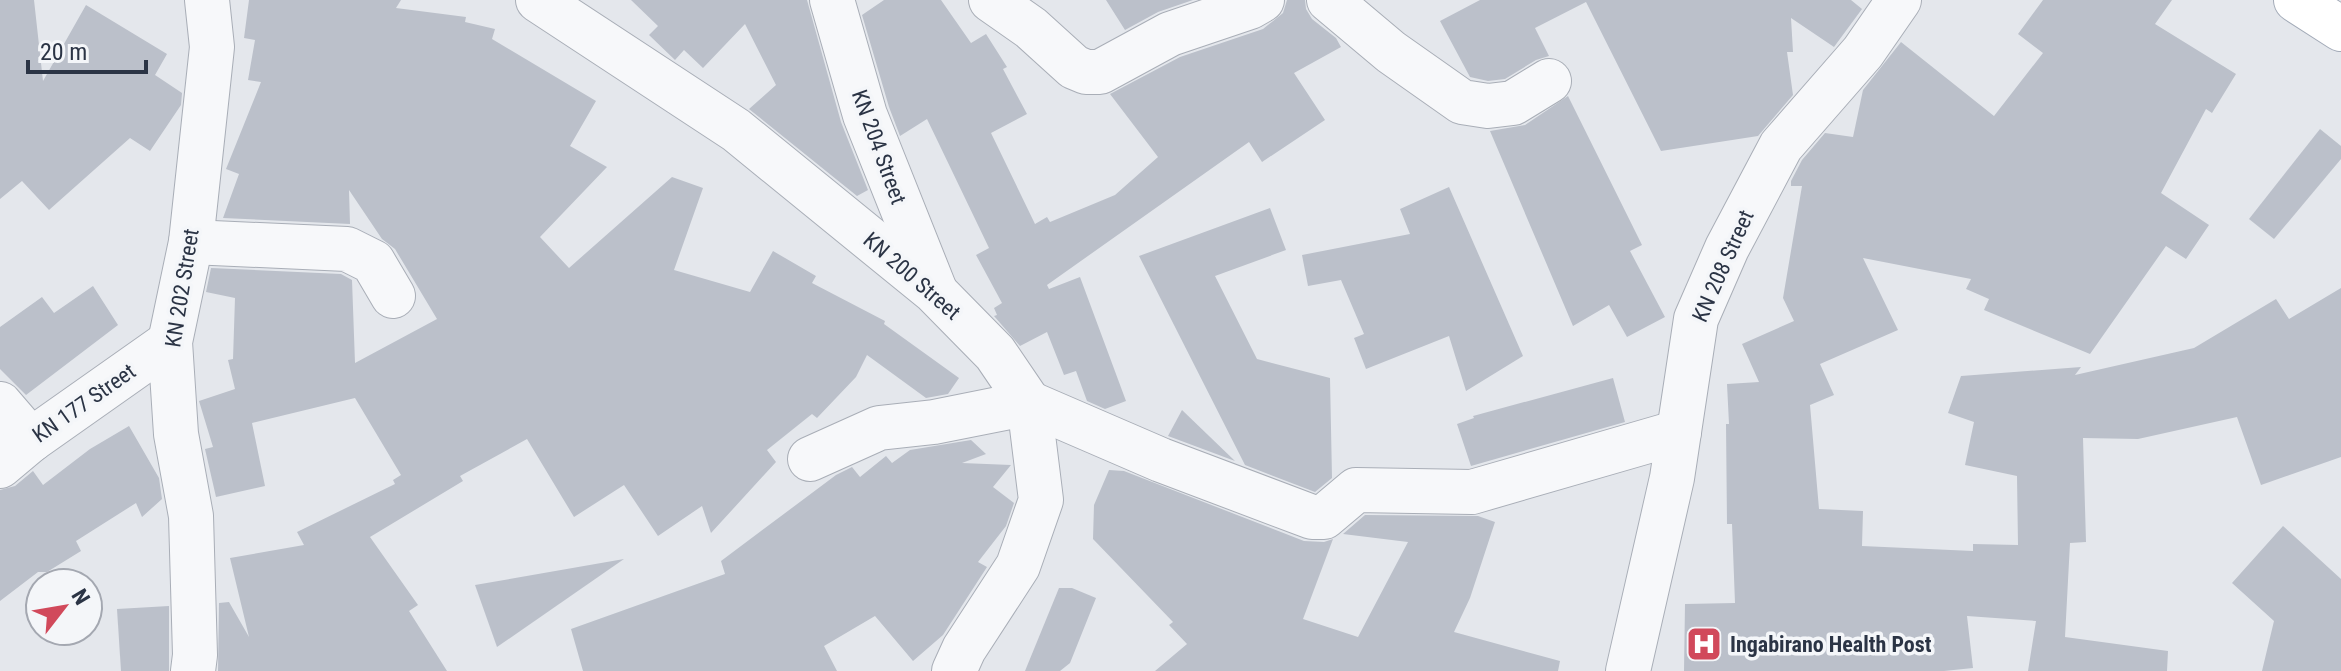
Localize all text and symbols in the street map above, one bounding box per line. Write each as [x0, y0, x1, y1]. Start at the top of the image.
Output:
scale bar [28, 24, 146, 74]
text: 20 m [40, 38, 87, 66]
street label: KN 204 Street [847, 86, 911, 208]
street label: KN 208 Street [1687, 206, 1759, 326]
street label: KN 202 Street [160, 227, 204, 349]
street label: KN 200 Street [859, 227, 965, 325]
street label: KN 177 Street [28, 358, 140, 448]
north arrow [24, 567, 104, 647]
text: N [67, 585, 95, 609]
hospital icon: Ingabirano Health Post [1685, 625, 1723, 663]
place label: Ingabirano Health Post [1730, 632, 1932, 657]

